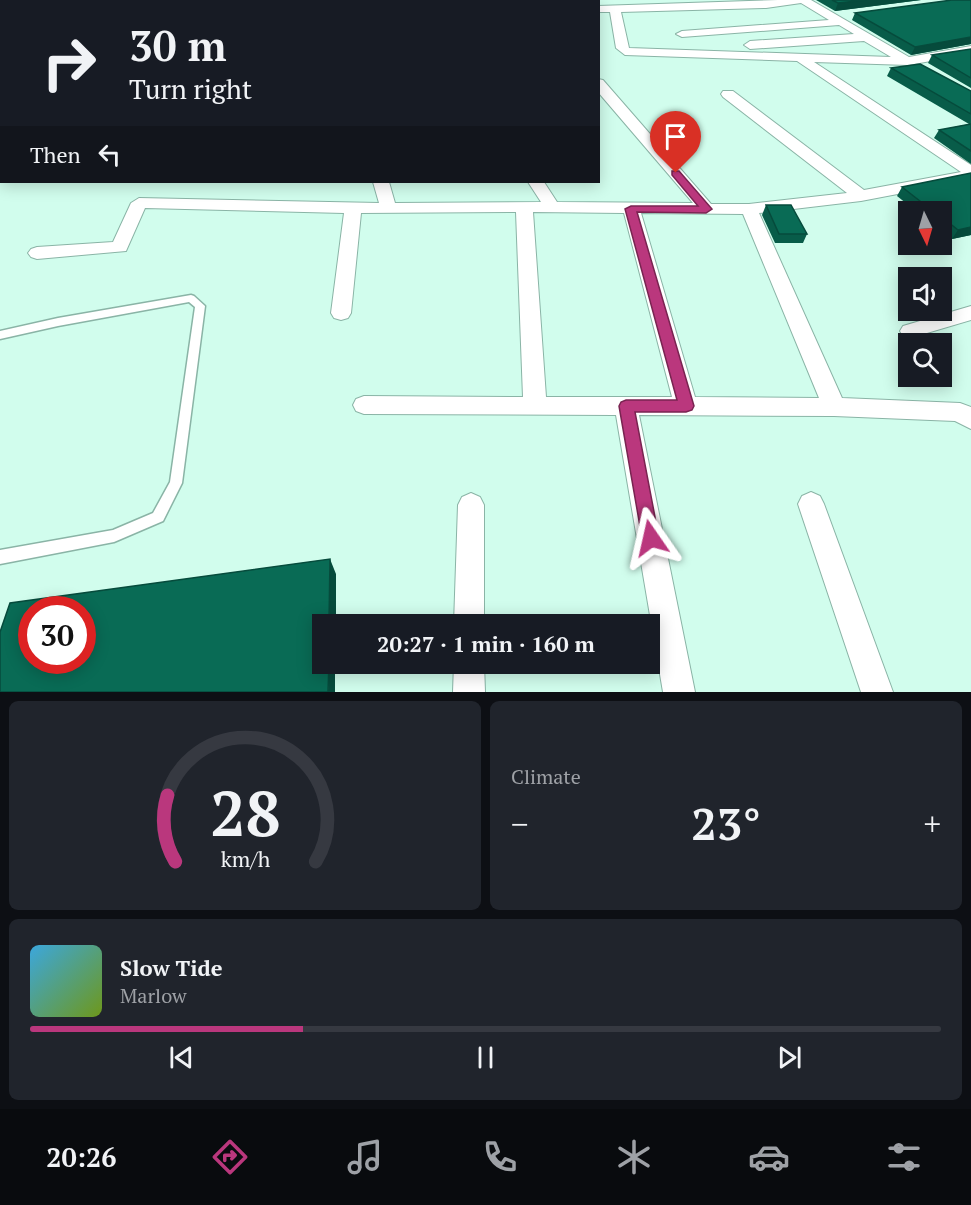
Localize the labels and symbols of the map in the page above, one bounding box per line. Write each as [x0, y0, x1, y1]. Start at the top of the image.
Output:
pin [650, 111, 701, 173]
north arrow [898, 201, 952, 255]
position arrow [619, 506, 683, 570]
speed limit sign: 30 [18, 596, 96, 674]

